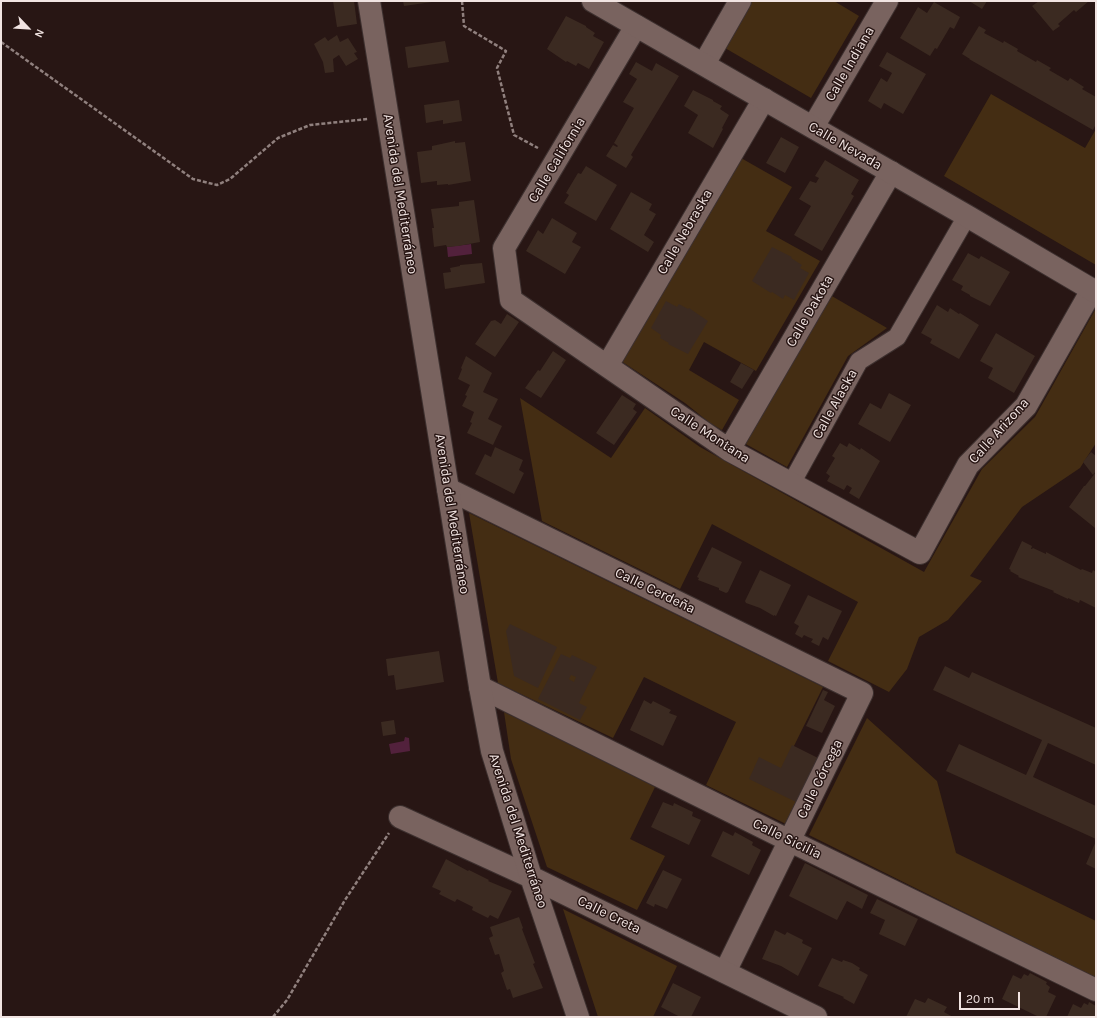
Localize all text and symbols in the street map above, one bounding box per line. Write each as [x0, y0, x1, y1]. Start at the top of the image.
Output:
north arrow [8, 8, 48, 48]
street label: Calle Indiana [822, 24, 878, 104]
text: N [32, 27, 47, 40]
street label: Avenida del Mediterráneo [379, 113, 421, 275]
street label: Calle California [525, 114, 589, 206]
street label: Calle Nevada [805, 118, 885, 174]
street label: Calle Nebraska [654, 186, 716, 278]
street label: Calle Dakota [783, 272, 837, 350]
street label: Calle Alaska [809, 366, 861, 442]
street label: Calle Arizona [965, 395, 1033, 467]
street label: Calle Montana [667, 403, 753, 467]
street label: Avenida del Mediterráneo [431, 433, 473, 595]
street label: Calle Cerdeña [612, 564, 698, 618]
street label: Calle Córcega [794, 737, 846, 821]
street label: Avenida del Mediterráneo [485, 752, 551, 910]
street label: Calle Sicilia [750, 815, 824, 863]
street label: Calle Creta [575, 892, 643, 938]
scale bar [961, 984, 1022, 1010]
text: 20 m [966, 992, 994, 1006]

